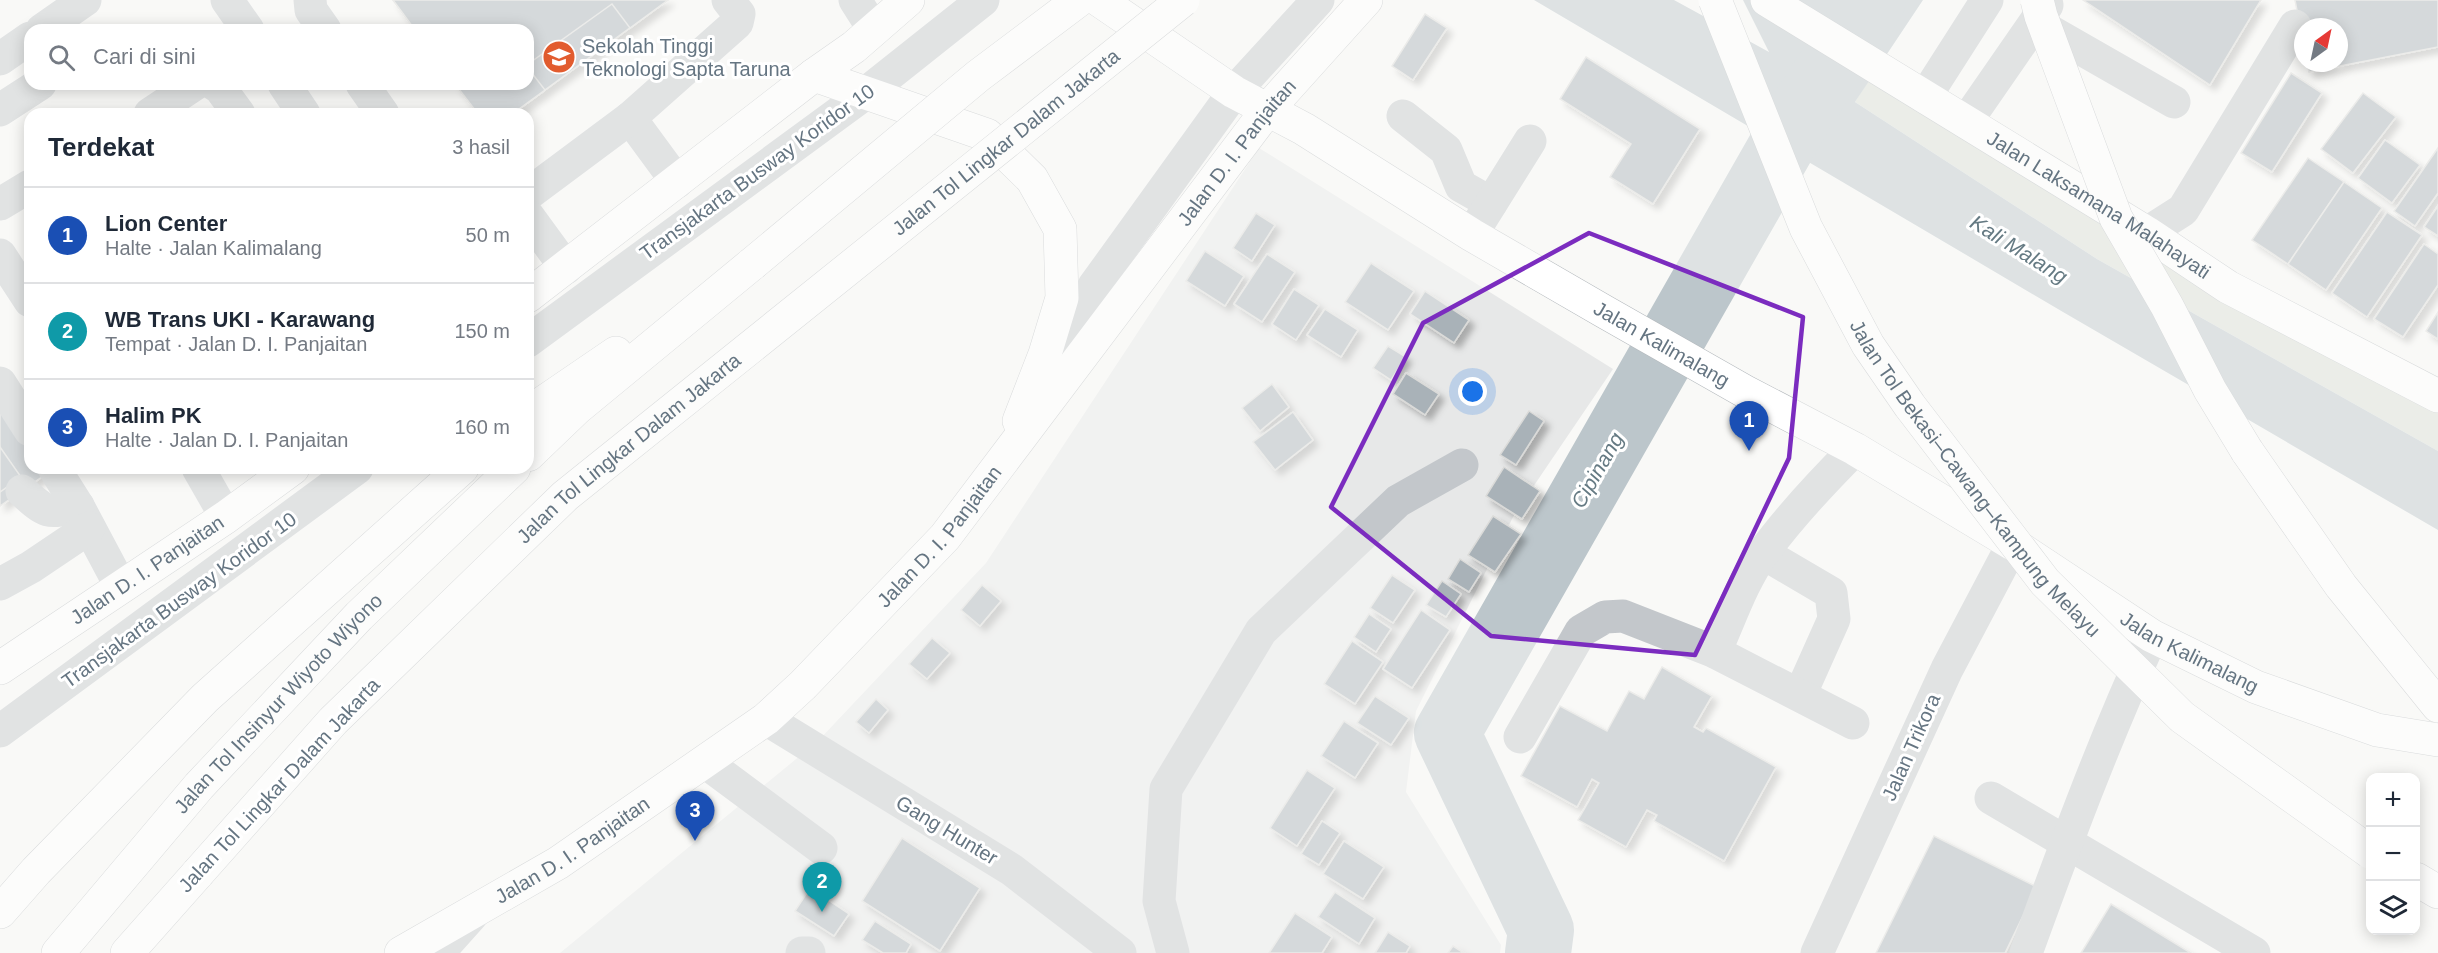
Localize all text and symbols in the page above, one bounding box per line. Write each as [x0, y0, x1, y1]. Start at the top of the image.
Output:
north arrow [2294, 18, 2348, 72]
search box [24, 24, 534, 90]
place label: Sekolah Tinggi Teknologi Sapta Taruna [582, 35, 792, 80]
school or university icon: Sekolah Tinggi Teknologi Sapta Taruna [541, 39, 577, 75]
icon: search [45, 41, 78, 74]
text: Cari di sini [93, 44, 196, 69]
street label: Jalan Tol Lingkar Dalam Jakarta [888, 44, 1124, 240]
street label: Jalan D. I. Panjaitan [1173, 75, 1300, 230]
street label: Transjakarta Busway Koridor 10 [636, 80, 878, 264]
street label: Jalan Laksamana Malahayati [1983, 127, 2215, 283]
text: Terdekat [48, 132, 154, 162]
text: 3 hasil [452, 136, 510, 158]
water label: Kali Malang [1966, 210, 2072, 288]
text: Lion Center [105, 211, 227, 236]
text: 1 [62, 224, 73, 246]
text: 50 m [466, 224, 510, 246]
text: Halte · Jalan Kalimalang [105, 237, 322, 259]
street label: Jalan Kalimalang [1590, 297, 1733, 391]
text: WB Trans UKI - Karawang [105, 307, 375, 332]
street label: Jalan Tol Bekasi–Cawang–Kampung Melayu [1846, 316, 2105, 641]
text: 2 [62, 320, 73, 342]
text: 150 m [454, 320, 510, 342]
text: Tempat · Jalan D. I. Panjaitan [105, 333, 367, 355]
street label: Jalan Tol Lingkar Dalam Jakarta [512, 348, 745, 548]
your location [1458, 377, 1487, 406]
pin: 1 [1730, 402, 1768, 451]
text: Halim PK [105, 403, 202, 428]
text: 3 [62, 416, 73, 438]
text: 160 m [454, 416, 510, 438]
water label: Cipinang [1566, 428, 1628, 512]
text: Halte · Jalan D. I. Panjaitan [105, 429, 348, 451]
street label: Jalan D. I. Panjaitan [873, 462, 1006, 612]
street label: Transjakarta Busway Koridor 10 [58, 508, 300, 692]
street label: Jalan D. I. Panjaitan [67, 511, 228, 629]
street label: Jalan Tol Insinyur Wiyoto Wiyono [170, 589, 387, 818]
street label: Jalan Kalimalang [2117, 607, 2262, 697]
street label: Jalan Tol Lingkar Dalam Jakarta [174, 673, 385, 896]
street label: Jalan Trikora [1878, 689, 1945, 804]
map controls [2366, 773, 2420, 935]
button: + [2366, 773, 2420, 827]
street label: Gang Hunter [892, 791, 1002, 869]
street label: Jalan D. I. Panjaitan [491, 792, 654, 908]
pin: 3 [676, 792, 714, 841]
button: − [2366, 827, 2420, 881]
pin: 2 [802, 862, 842, 912]
button: layers [2366, 881, 2420, 935]

